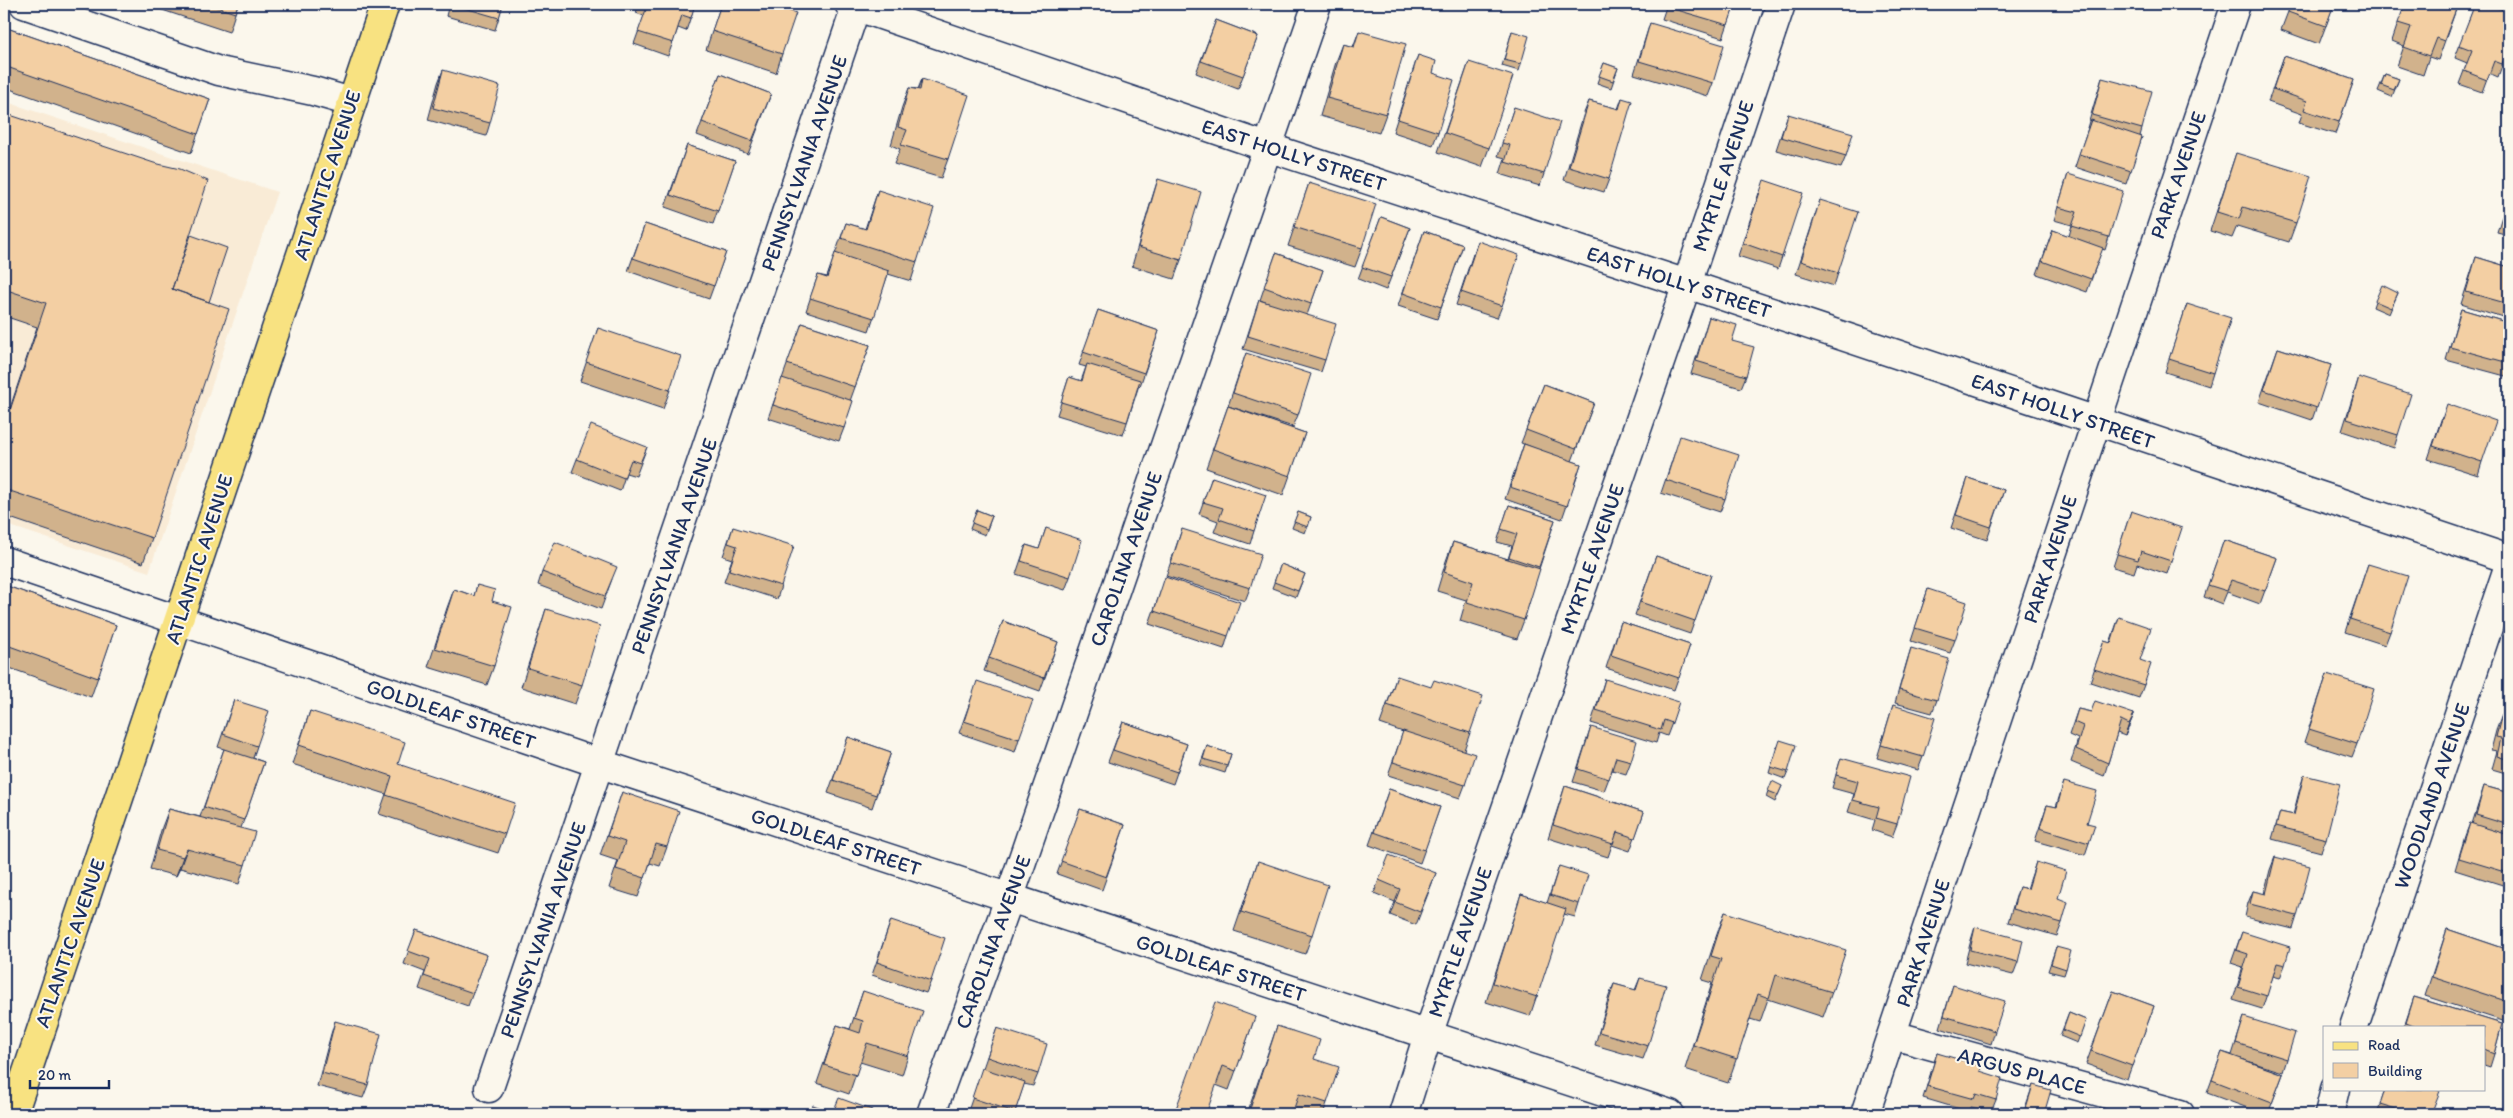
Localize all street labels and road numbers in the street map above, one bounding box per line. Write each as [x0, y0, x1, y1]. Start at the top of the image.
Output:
street label: PENNSYLVANIA AVENUE [755, 52, 852, 274]
street label: ATLANTIC AVENUE [287, 87, 366, 263]
street label: MYRTLE AVENUE [1686, 97, 1759, 255]
street label: PARK AVENUE [2144, 108, 2211, 242]
street label: EAST HOLLY STREET [1199, 113, 1390, 196]
street label: EAST HOLLY STREET [1584, 240, 1775, 323]
street label: EAST HOLLY STREET [1968, 367, 2158, 454]
street label: PENNSYLVANIA AVENUE [625, 435, 722, 657]
street label: CAROLINA AVENUE [1084, 468, 1167, 650]
street label: ATLANTIC AVENUE [159, 471, 238, 647]
street label: MYRTLE AVENUE [1554, 480, 1629, 637]
street label: PARK AVENUE [2017, 491, 2082, 626]
street label: GOLDLEAF STREET [363, 673, 539, 754]
street label: WOODLAND AVENUE [2388, 700, 2475, 892]
street label: GOLDLEAF STREET [748, 802, 925, 881]
street label: PENNSYLVANIA AVENUE [494, 819, 591, 1041]
street label: CAROLINA AVENUE [949, 851, 1036, 1032]
street label: ATLANTIC AVENUE [29, 855, 110, 1031]
street label: MYRTLE AVENUE [1422, 863, 1497, 1020]
street label: PARK AVENUE [1890, 875, 1955, 1010]
street label: GOLDLEAF STREET [1133, 928, 1310, 1007]
street label: ARGUS PLACE [1955, 1041, 2089, 1100]

